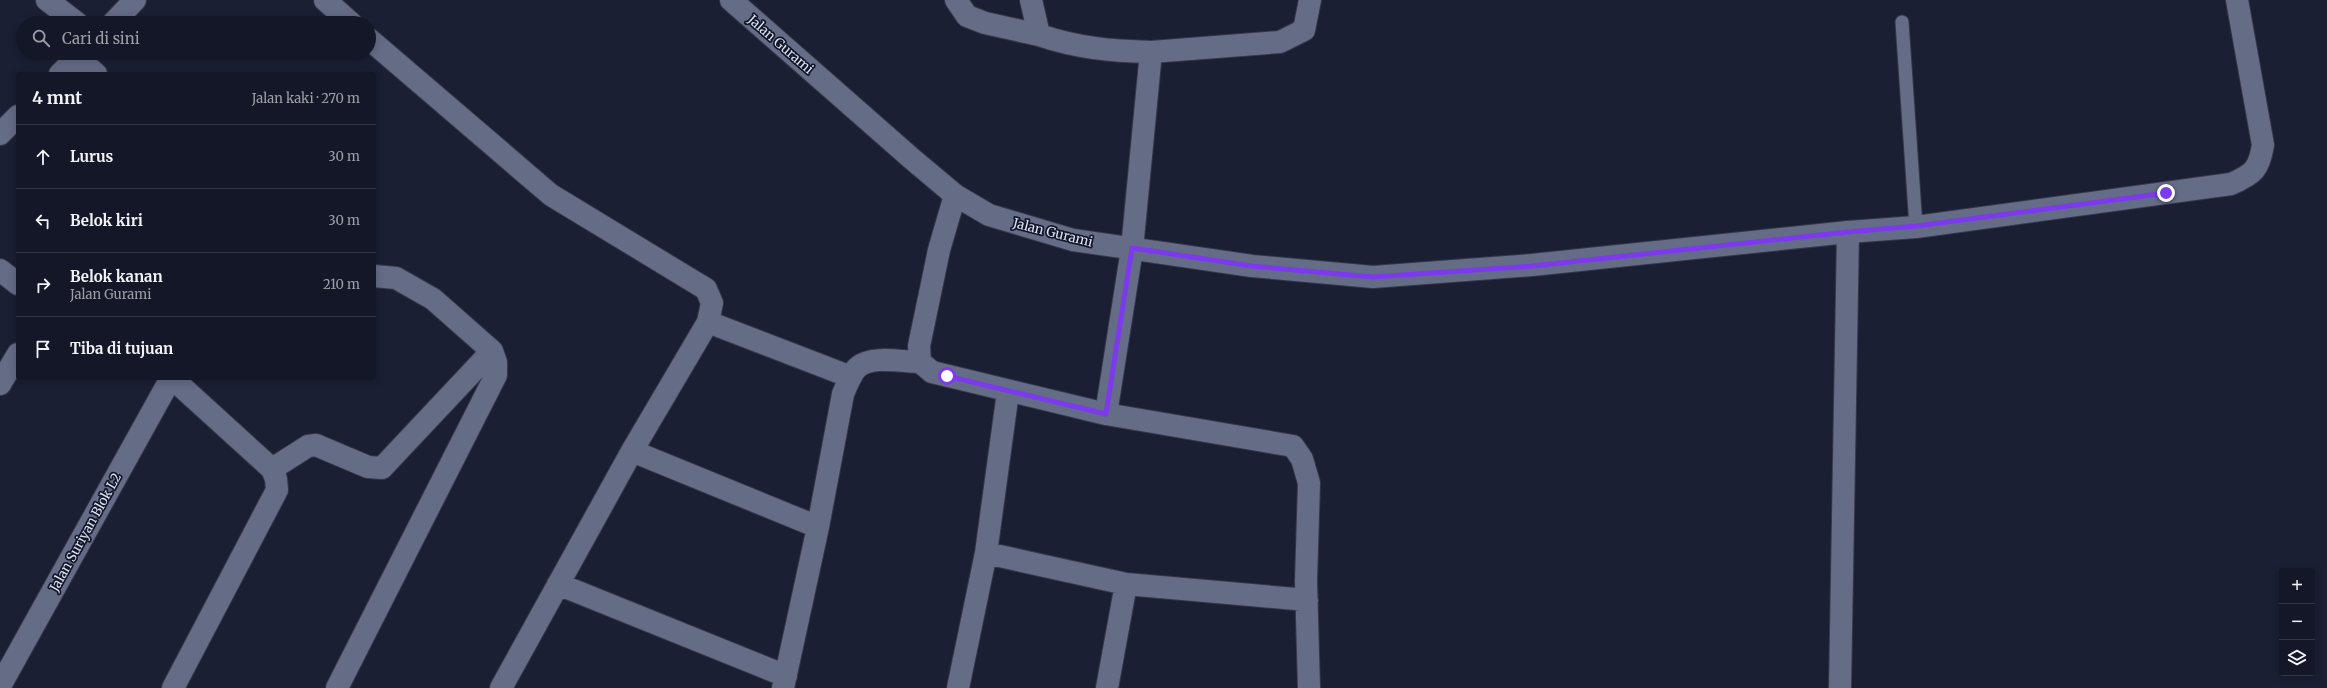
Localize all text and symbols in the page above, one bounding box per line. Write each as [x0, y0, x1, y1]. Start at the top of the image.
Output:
street label: Jalan Gurami [744, 11, 817, 78]
search box [16, 16, 376, 60]
icon: search [30, 27, 52, 49]
text: Cari di sini [62, 29, 140, 48]
text: 4 mnt [32, 87, 82, 109]
text: Jalan kaki · 270 m [252, 90, 360, 107]
icon: ahead [32, 146, 54, 168]
text: Lurus [70, 147, 113, 166]
text: 30 m [328, 148, 360, 165]
route end [2157, 184, 2175, 202]
icon: left [32, 210, 54, 232]
text: Belok kiri [70, 211, 143, 230]
text: 30 m [328, 212, 360, 229]
street label: Jalan Gurami [1010, 214, 1094, 251]
text: Belok kanan [70, 267, 163, 286]
icon: right [32, 274, 54, 296]
text: 210 m [323, 276, 360, 293]
text: Jalan Gurami [70, 286, 151, 303]
icon: arrive [32, 338, 54, 360]
text: Tiba di tujuan [70, 339, 173, 358]
route start [938, 367, 956, 385]
street label: Jalan Suriyan Blok L2 [45, 470, 125, 595]
map controls [2279, 568, 2315, 676]
button: + [2279, 568, 2315, 604]
button: − [2279, 604, 2315, 640]
button: layers [2279, 640, 2315, 676]

